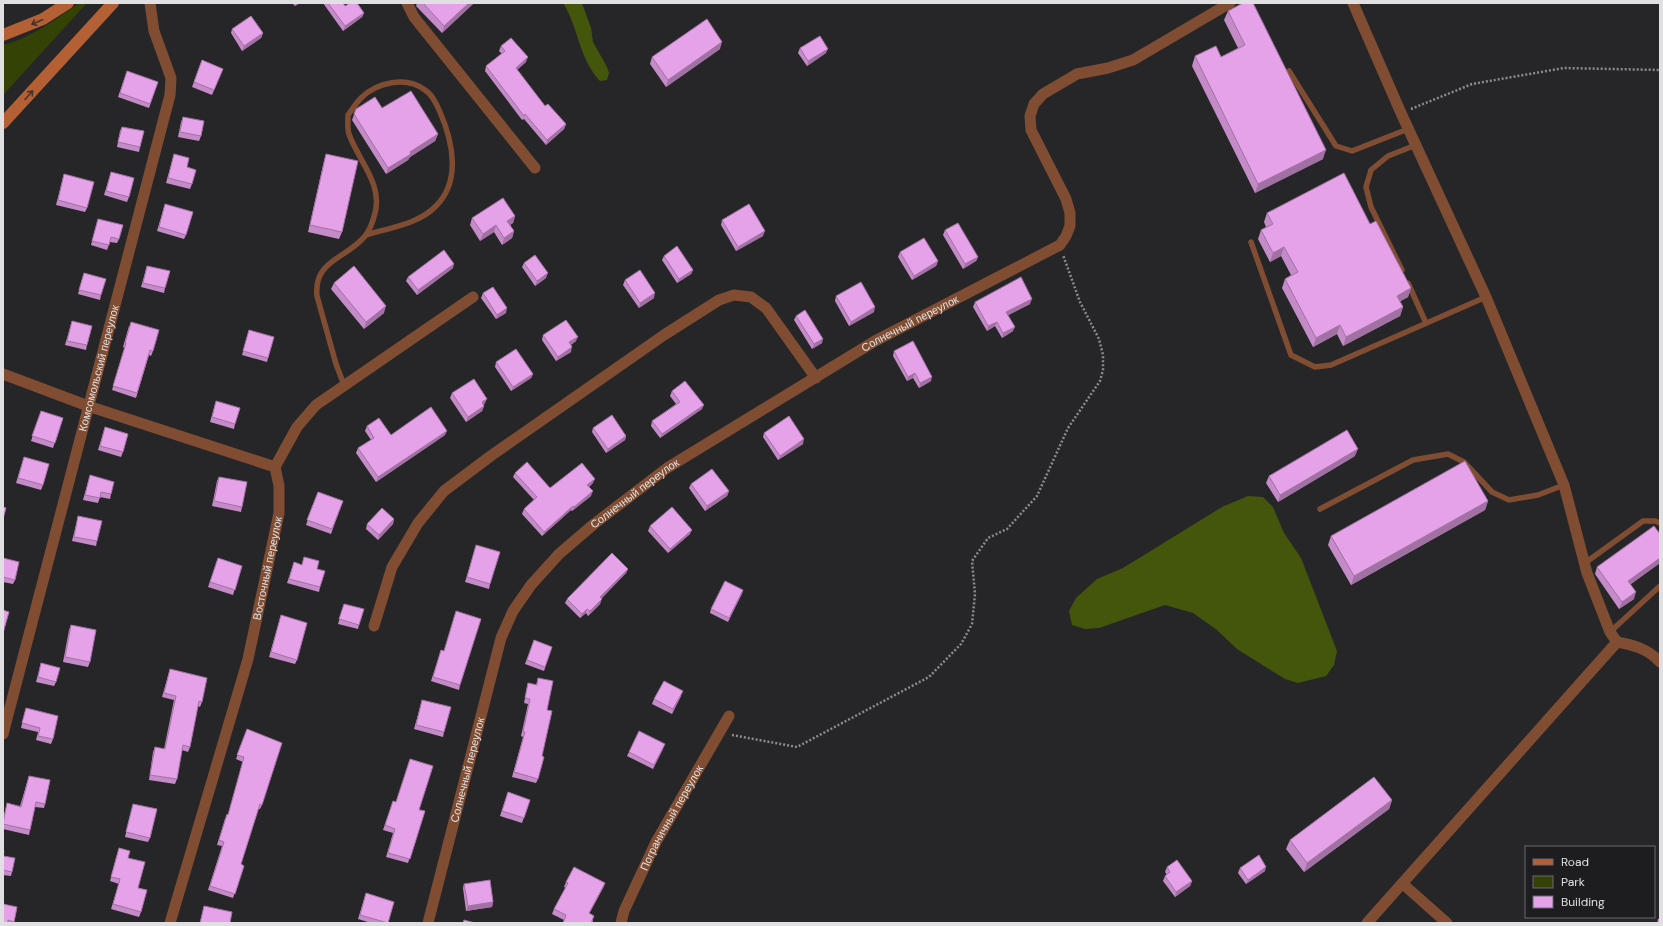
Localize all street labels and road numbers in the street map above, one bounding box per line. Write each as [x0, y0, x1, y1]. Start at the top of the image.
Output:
street label: Солнечный переулок [859, 292, 961, 355]
street label: Комсомольский переулок [75, 303, 122, 433]
street label: Солнечный переулок [587, 455, 682, 531]
street label: Восточный переулок [249, 515, 285, 621]
street label: Солнечный переулок [447, 716, 487, 824]
street label: Пограничный переулок [637, 762, 706, 873]

